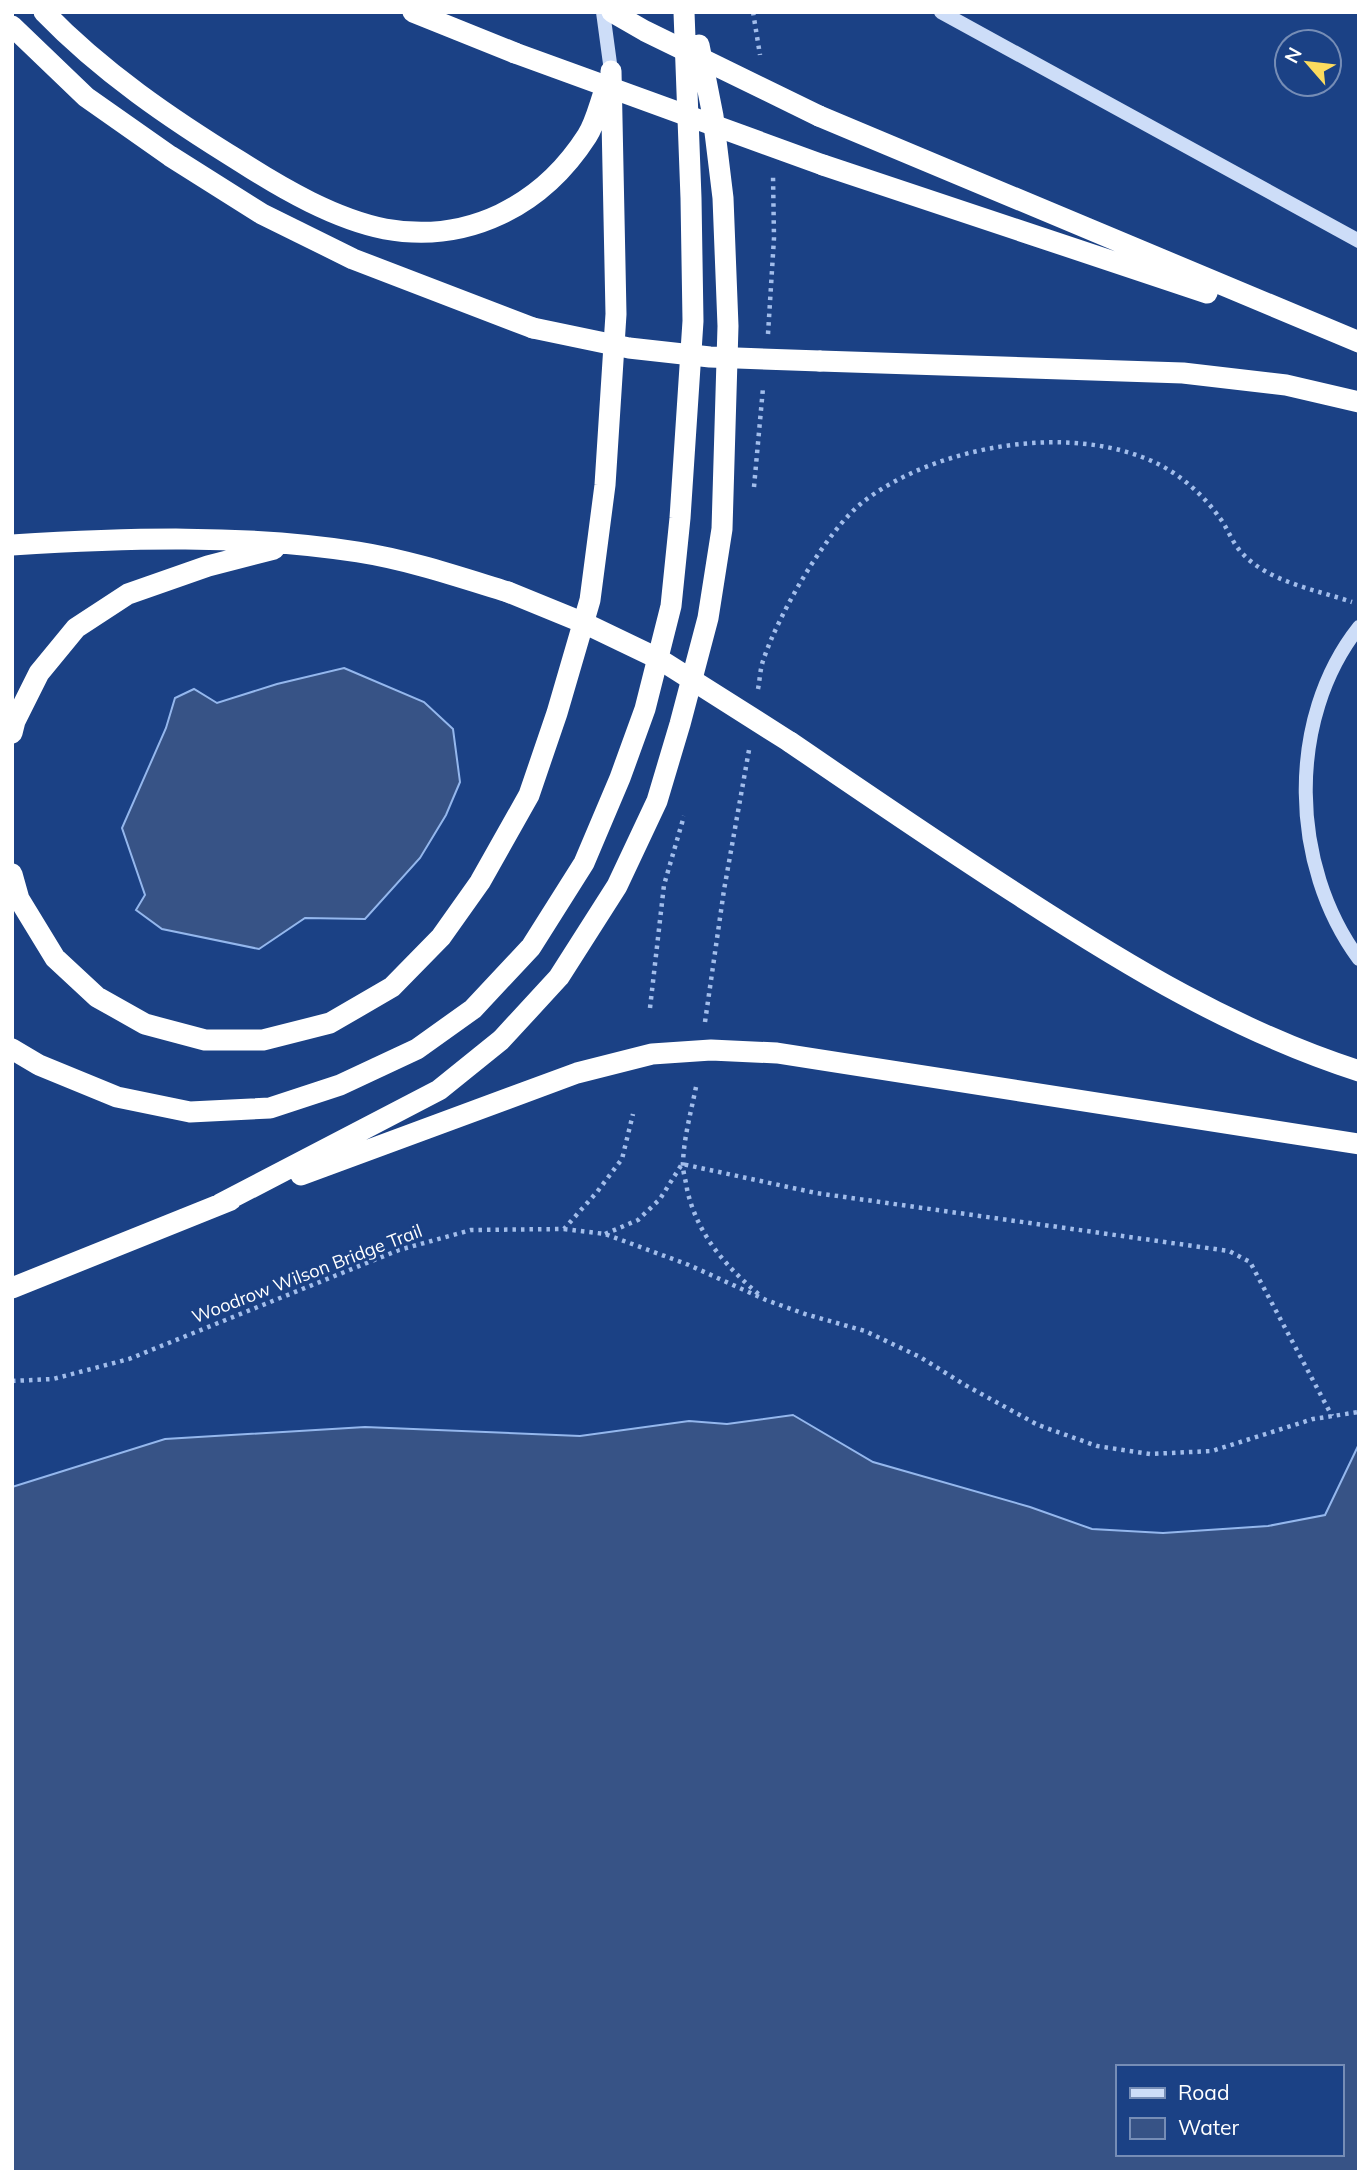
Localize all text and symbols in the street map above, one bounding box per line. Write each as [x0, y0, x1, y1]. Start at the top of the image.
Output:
north arrow [1273, 28, 1343, 98]
text: N [1279, 43, 1307, 67]
street label: Woodrow Wilson Bridge Trail [188, 1219, 425, 1328]
legend [1116, 2065, 1343, 2156]
text: Road [1178, 2079, 1229, 2105]
text: Water [1178, 2114, 1239, 2140]

